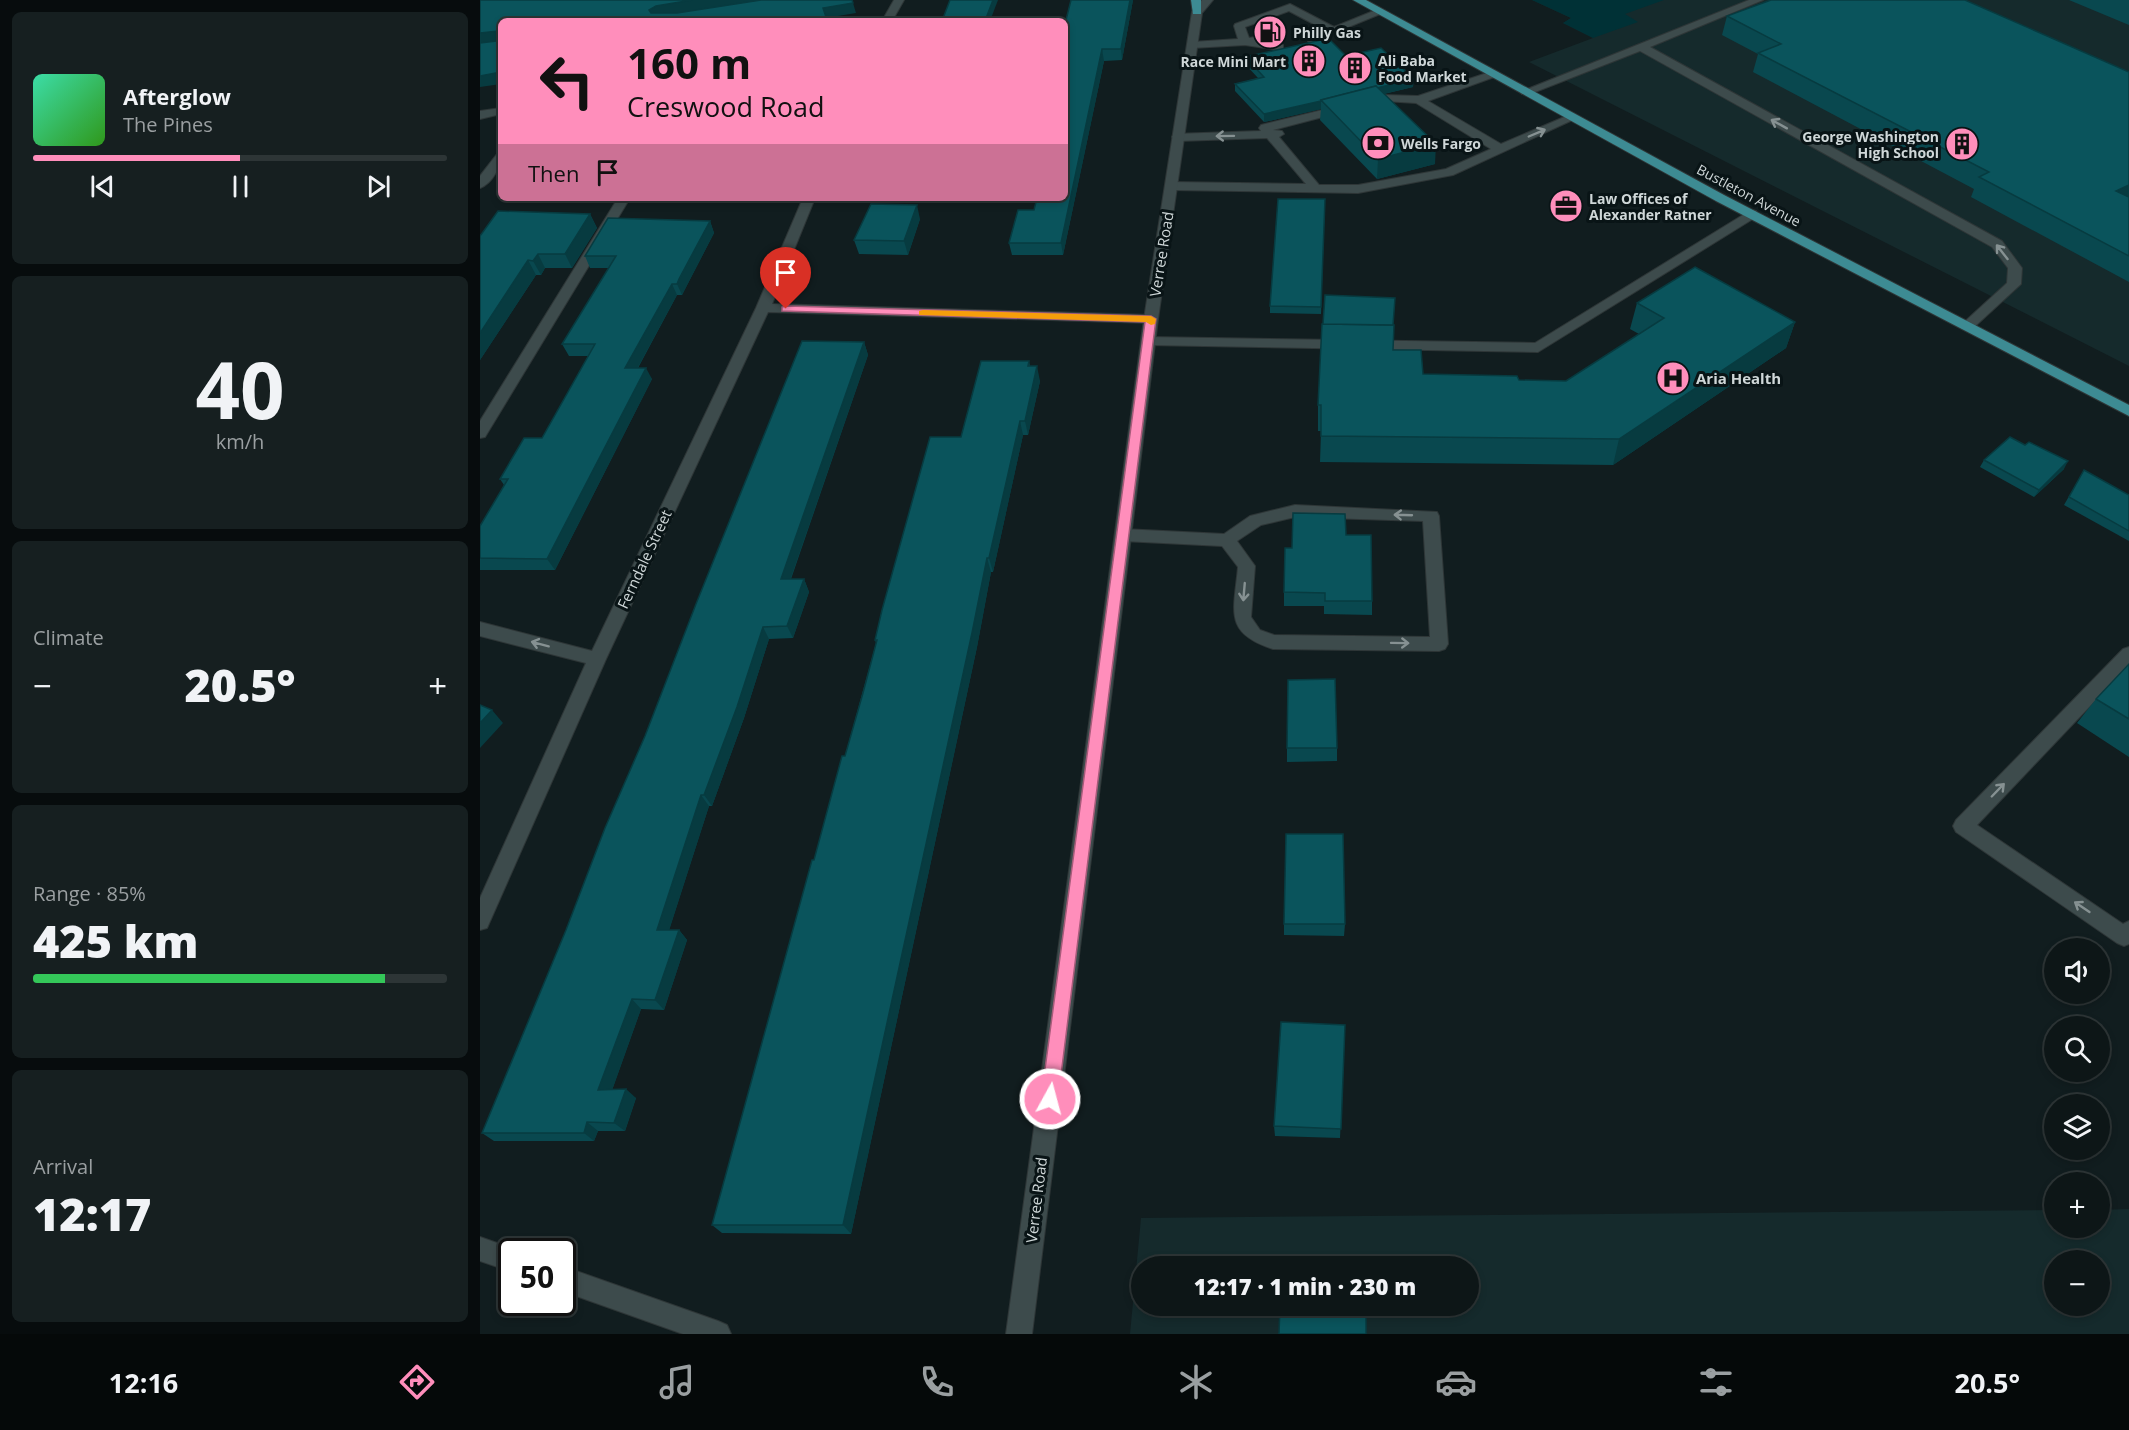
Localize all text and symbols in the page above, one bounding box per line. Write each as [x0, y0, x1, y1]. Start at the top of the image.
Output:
fuel station icon: Philly Gas [1252, 14, 1288, 50]
place label: Philly Gas [1293, 23, 1361, 42]
text: 160 m [627, 34, 751, 91]
icon: left [528, 42, 606, 120]
building icon: Race Mini Mart [1291, 43, 1327, 79]
building icon: Ali Baba Food Market [1337, 50, 1373, 86]
place label: Ali Baba Food Market [1378, 51, 1467, 86]
place label: Race Mini Mart [1181, 52, 1286, 71]
text: Afterglow [123, 81, 231, 111]
text: Creswood Road [627, 88, 824, 125]
text: The Pines [123, 111, 213, 138]
one-way arrow [1771, 118, 1789, 129]
bank icon: Wells Fargo [1360, 125, 1396, 161]
building icon: George Washington High School [1944, 126, 1980, 162]
one-way arrow [1527, 127, 1545, 138]
place label: George Washington High School [1802, 127, 1939, 162]
one-way arrow [1215, 130, 1235, 142]
place label: Wells Fargo [1401, 134, 1481, 153]
icon: arrive [591, 156, 624, 189]
text: Then [528, 158, 579, 188]
street label: Bustleton Avenue [1694, 160, 1804, 230]
icon: previous [86, 170, 119, 203]
icon: pause [224, 170, 257, 203]
icon: next [362, 170, 395, 203]
office icon: Law Offices of Alexander Ratner [1548, 188, 1584, 224]
place label: Law Offices of Alexander Ratner [1589, 189, 1712, 224]
street label: Verree Road [1144, 210, 1178, 298]
one-way arrow [1996, 244, 2009, 260]
pin [760, 247, 811, 309]
icon: arrive [769, 256, 802, 289]
text: 40 [195, 336, 285, 442]
hospital icon: Aria Health [1655, 360, 1691, 396]
place label: Aria Health [1696, 368, 1781, 388]
text: km/h [216, 428, 264, 455]
street label: Ferndale Street [612, 506, 676, 612]
one-way arrow [1393, 509, 1413, 521]
one-way arrow [1238, 581, 1249, 601]
text: Climate [33, 624, 104, 651]
one-way arrow [1390, 637, 1410, 649]
one-way arrow [531, 638, 550, 650]
text: 20.5° [184, 654, 296, 715]
text: − [33, 663, 52, 708]
text: + [428, 663, 447, 708]
one-way arrow [1990, 782, 2005, 797]
text: Range · 85% [33, 880, 146, 907]
one-way arrow [2074, 901, 2091, 913]
text: 425 km [33, 910, 198, 971]
map controls [2044, 938, 2110, 1316]
button: sound [2044, 938, 2110, 1004]
button: search [2044, 1016, 2110, 1082]
position arrow [1018, 1067, 1082, 1131]
button: layers [2044, 1094, 2110, 1160]
text: Arrival [33, 1153, 93, 1180]
street label: Verree Road [1021, 1156, 1051, 1244]
button: + [2044, 1172, 2110, 1238]
text: 12:17 [33, 1183, 151, 1244]
speed limit sign: 50 [498, 1238, 576, 1316]
button: − [2044, 1250, 2110, 1316]
text: 12:17 · 1 min · 230 m [1194, 1271, 1416, 1301]
icon: directions [396, 1361, 438, 1403]
icon: music [656, 1361, 698, 1403]
icon: phone [916, 1361, 958, 1403]
icon: climate [1175, 1361, 1217, 1403]
icon: car [1435, 1361, 1477, 1403]
icon: filters [1695, 1361, 1737, 1403]
text: 12:16 [109, 1364, 178, 1401]
text: 20.5° [1954, 1364, 2020, 1401]

